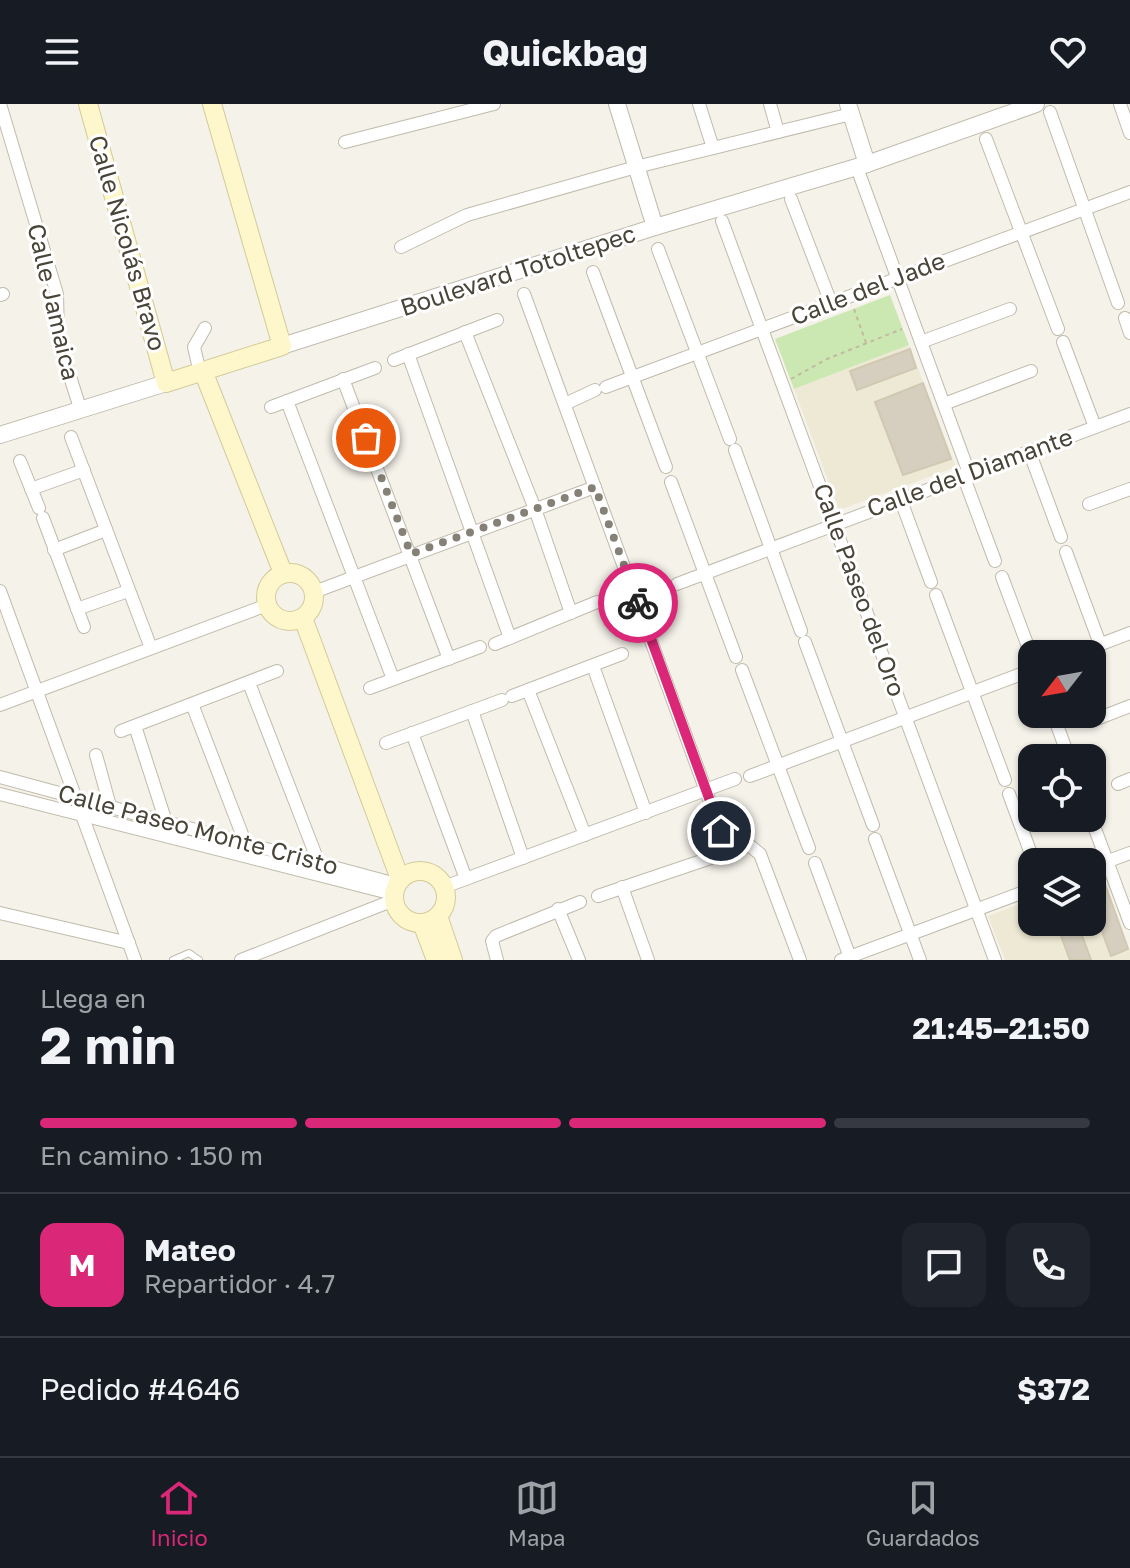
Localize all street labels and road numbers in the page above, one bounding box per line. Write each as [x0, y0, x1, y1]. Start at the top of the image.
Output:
street label: Calle Nicolás Bravo [84, 132, 173, 354]
street label: Boulevard Totoltepec [396, 218, 639, 321]
street label: Calle Jamaica [22, 221, 87, 383]
street label: Calle del Jade [786, 245, 949, 330]
street label: Calle del Diamante [863, 421, 1076, 522]
street label: Calle Paseo del Oro [808, 479, 912, 700]
street label: Calle Paseo Monte Cristo [55, 777, 342, 880]

